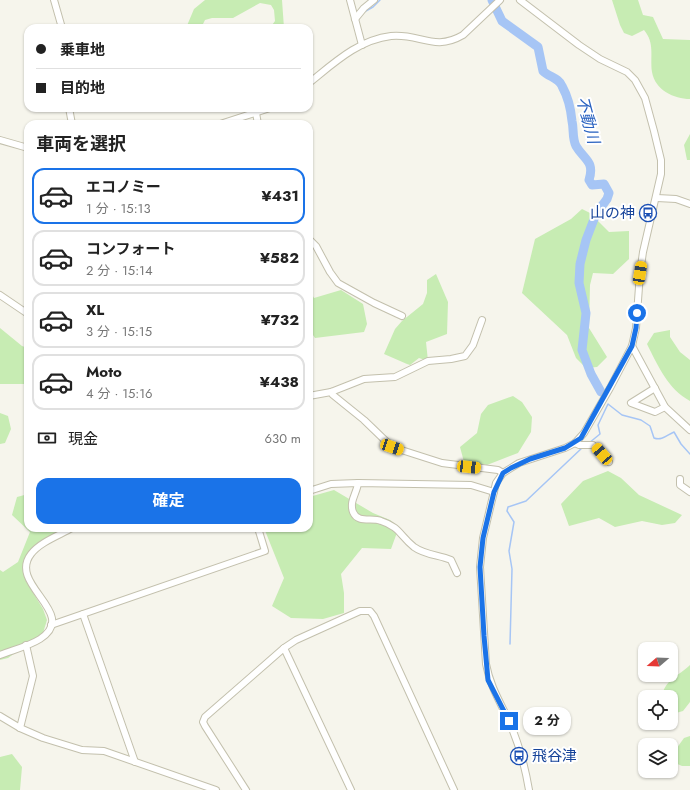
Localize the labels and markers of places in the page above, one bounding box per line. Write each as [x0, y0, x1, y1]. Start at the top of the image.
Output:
place label: 山の神 [590, 202, 635, 224]
bus stop icon: 山の神 [638, 203, 658, 223]
place label: 飛谷津 [532, 745, 577, 767]
bus stop icon: 飛谷津 [509, 746, 529, 766]

